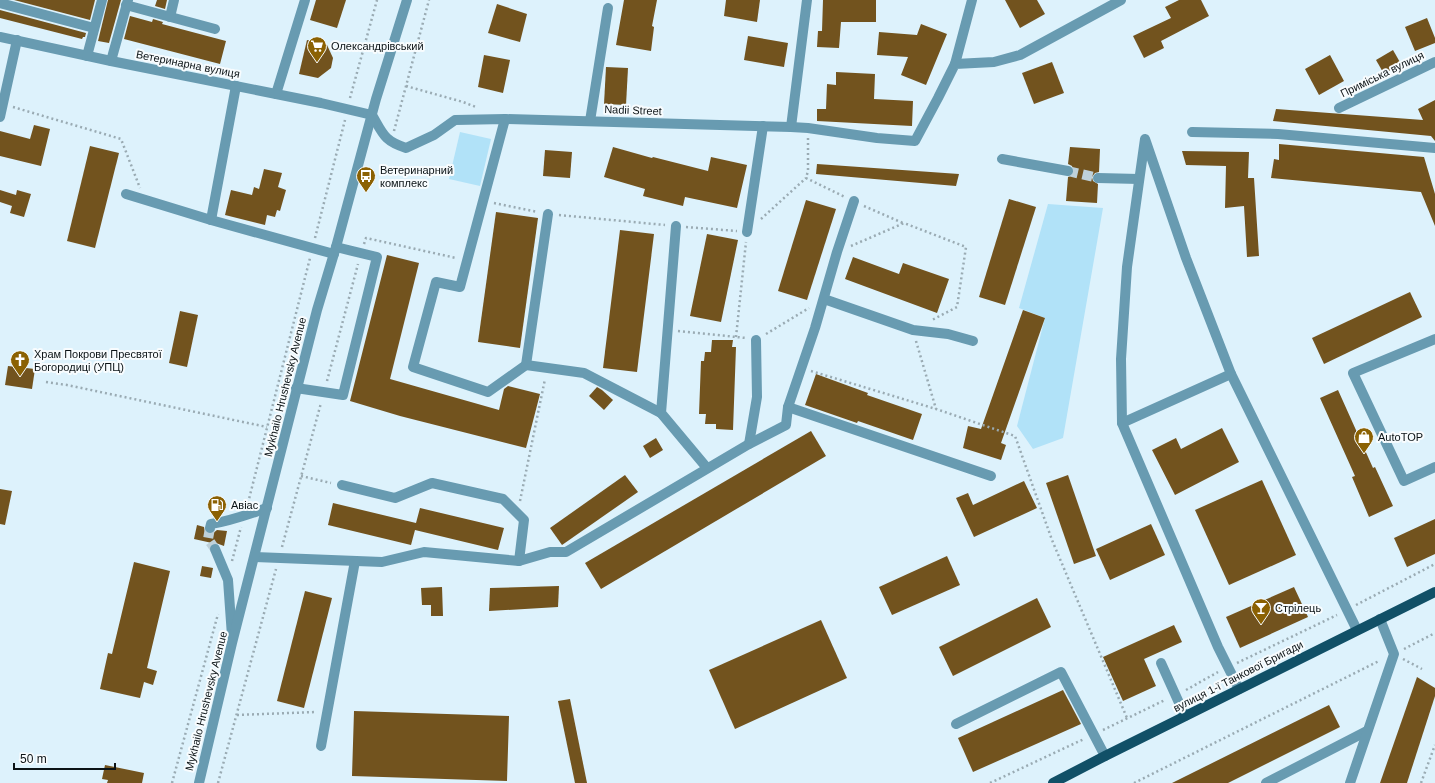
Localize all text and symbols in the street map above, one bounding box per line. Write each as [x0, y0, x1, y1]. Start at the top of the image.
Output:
supermarket icon: Олександрівський [306, 35, 328, 63]
place label: Олександрівський [331, 40, 424, 52]
street label: Ветеринарна вулиця [135, 48, 241, 80]
street label: Приміська вулиця [1338, 49, 1426, 99]
street label: Nadii Street [604, 103, 662, 117]
place label: Ветеринарний комплекс [380, 164, 453, 189]
bus stop icon: Ветеринарний комплекс [355, 165, 377, 193]
street label: Mykhailo Hrushevsky Avenue [262, 316, 308, 458]
place label: Храм Покрови Пресвятої Богородиці (УПЦ) [34, 348, 162, 373]
church icon: Храм Покрови Пресвятої Богородиці (УПЦ) [9, 349, 31, 377]
shop icon: AutoTOP [1353, 426, 1375, 454]
place label: AutoTOP [1378, 431, 1423, 443]
fuel station icon: Авіас [206, 494, 228, 522]
place label: Авіас [231, 499, 259, 511]
bar icon: Стрілець [1250, 597, 1272, 625]
place label: Стрілець [1275, 602, 1321, 614]
street label: Mykhailo Hrushevsky Avenue [183, 630, 229, 772]
street label: вулиця 1-ї Танкової Бригади [1171, 638, 1305, 714]
scale bar [14, 745, 115, 771]
text: 50 m [20, 752, 47, 766]

